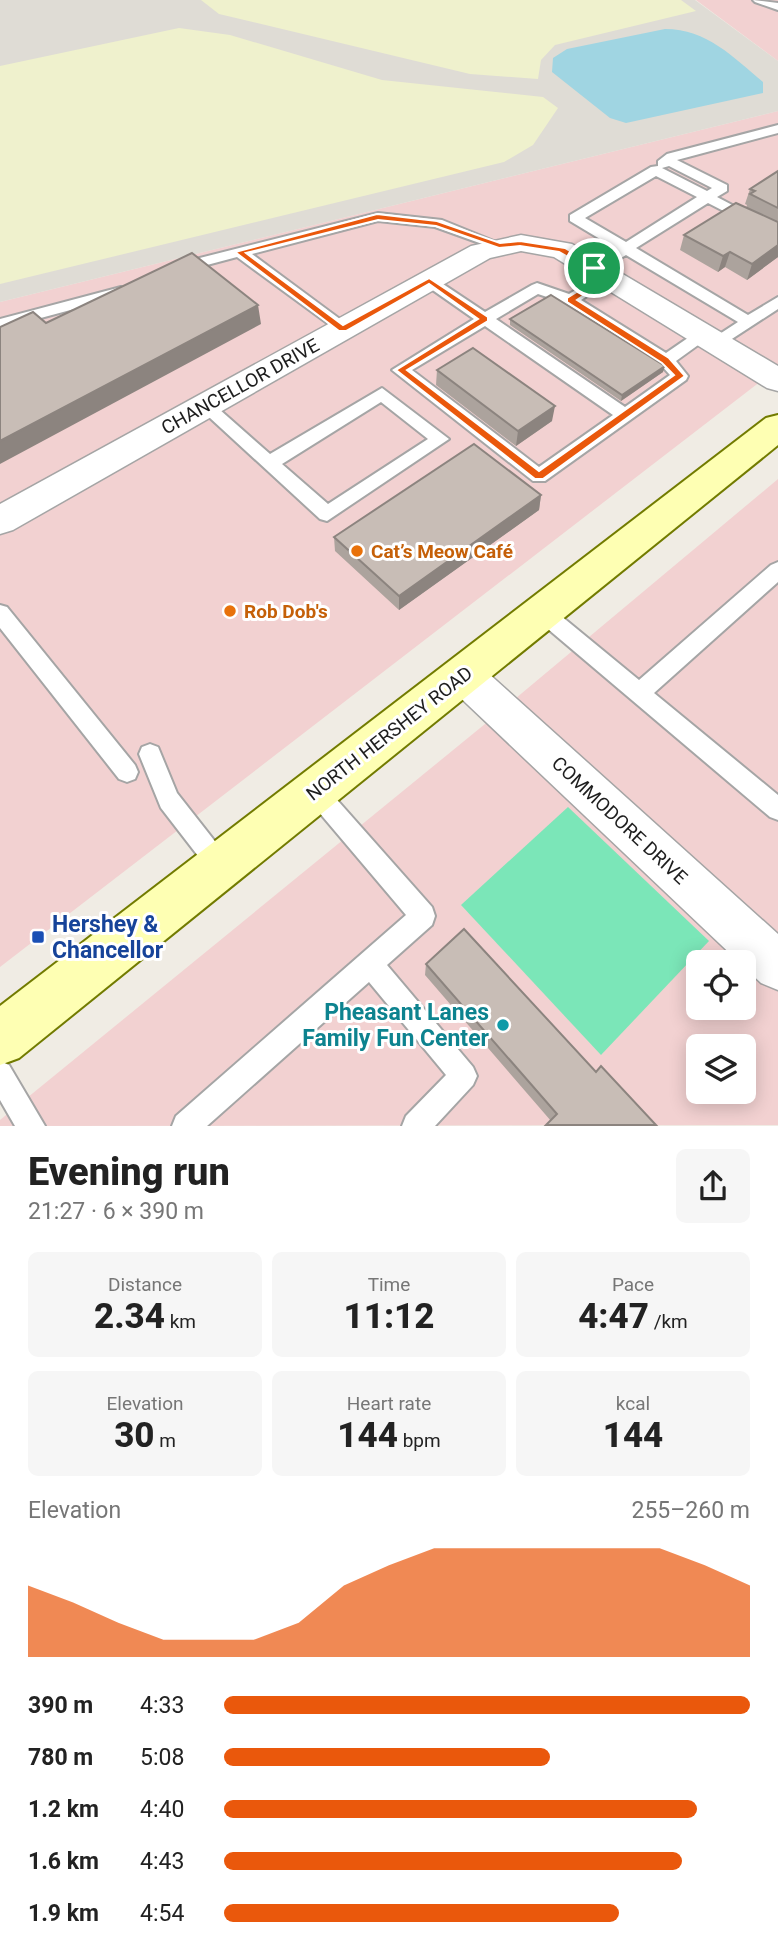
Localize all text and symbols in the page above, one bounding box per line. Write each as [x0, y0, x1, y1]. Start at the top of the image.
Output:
pin [564, 238, 624, 298]
icon: arrive [575, 249, 613, 287]
street label: CHANCELLOR DRIVE [157, 333, 323, 439]
place label: Cat’s Meow Café [371, 540, 513, 563]
marker: Cat’s Meow Café [349, 543, 365, 559]
place label: Rob Dob's [244, 600, 328, 623]
marker: Rob Dob's [222, 603, 238, 619]
street label: NORTH HERSHEY ROAD [302, 661, 477, 805]
street label: COMMODORE DRIVE [547, 752, 692, 889]
place label: Hershey & Chancellor [52, 911, 164, 964]
marker: Hershey & Chancellor [30, 929, 46, 945]
map controls [686, 950, 756, 1104]
button: locate [686, 950, 756, 1020]
place label: Pheasant Lanes Family Fun Center [302, 999, 490, 1052]
marker: Pheasant Lanes Family Fun Center [495, 1017, 511, 1033]
button: layers [686, 1034, 756, 1104]
button: share [676, 1149, 750, 1223]
text: Evening run [28, 1150, 230, 1194]
text: 21:27 · 6 × 390 m [28, 1198, 204, 1225]
text: Distance [108, 1273, 182, 1296]
text: Time [368, 1273, 410, 1296]
text: Pace [612, 1273, 654, 1296]
text: 2.34 [94, 1296, 165, 1337]
text: 11:12 [344, 1296, 434, 1337]
text: 4:47 [578, 1296, 649, 1337]
text: km [165, 1310, 196, 1333]
text: /km [649, 1310, 688, 1333]
text: Elevation [107, 1392, 183, 1415]
text: Heart rate [347, 1392, 431, 1415]
text: kcal [616, 1392, 650, 1415]
text: 30 [114, 1415, 155, 1456]
text: 144 [337, 1415, 398, 1456]
text: 144 [603, 1415, 663, 1456]
text: m [155, 1429, 176, 1452]
text: bpm [398, 1429, 441, 1452]
text: Elevation [28, 1497, 121, 1524]
text: 255–260 m [631, 1497, 750, 1524]
text: 390 m [28, 1692, 93, 1719]
text: 4:33 [140, 1692, 184, 1719]
text: 780 m [28, 1744, 93, 1771]
text: 5:08 [140, 1744, 184, 1771]
text: 1.2 km [28, 1796, 99, 1823]
text: 4:40 [140, 1796, 184, 1823]
text: 1.6 km [28, 1848, 99, 1875]
text: 4:43 [140, 1848, 184, 1875]
text: 1.9 km [28, 1900, 99, 1927]
text: 4:54 [140, 1900, 184, 1927]

